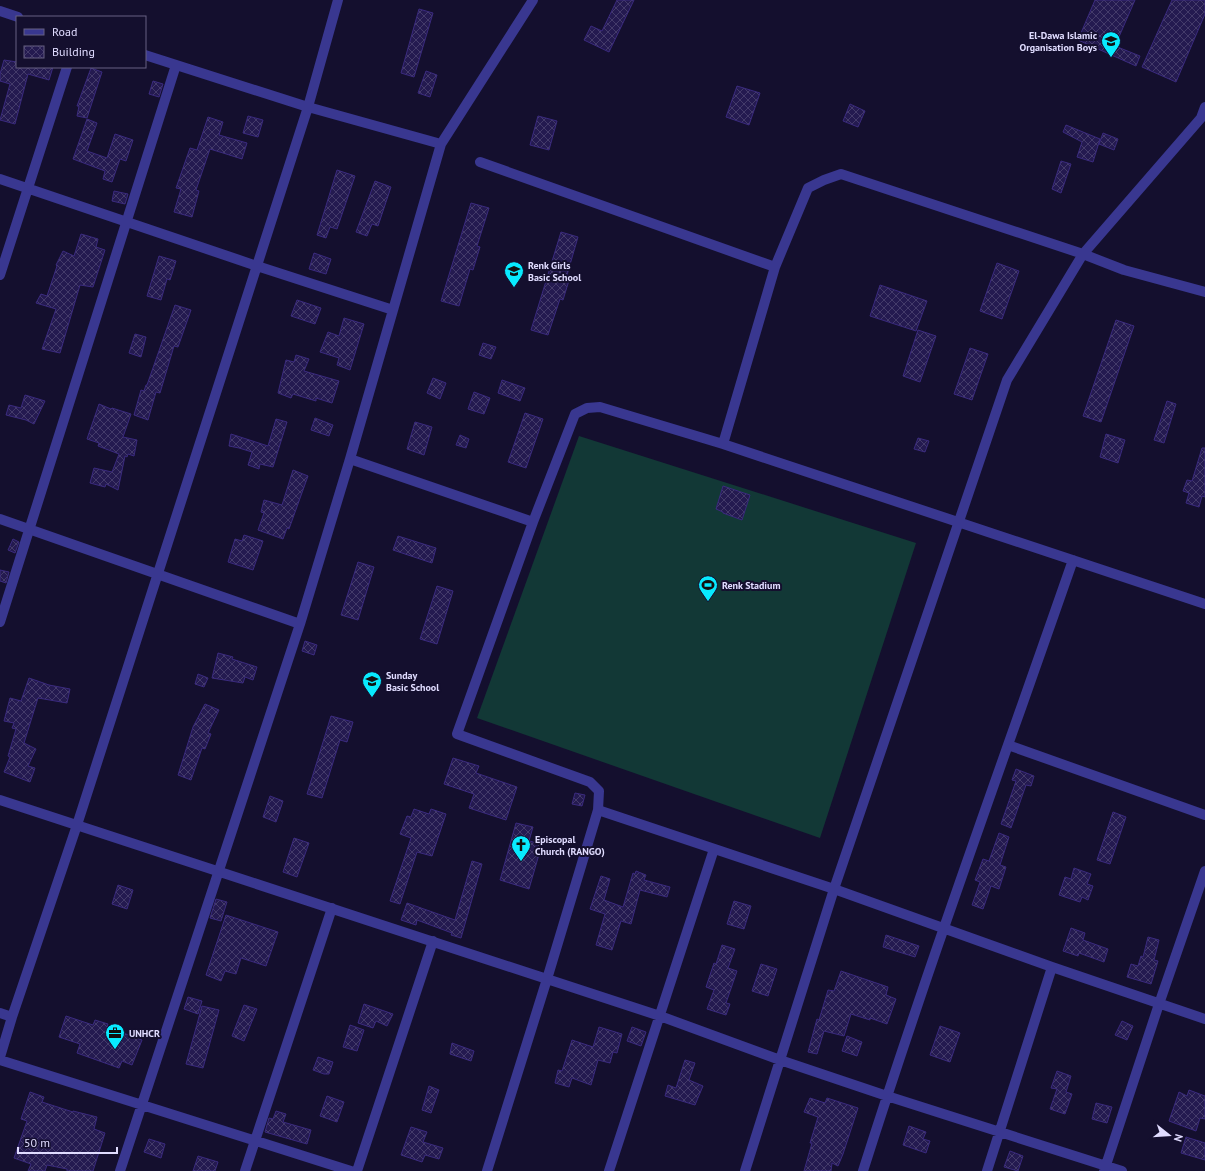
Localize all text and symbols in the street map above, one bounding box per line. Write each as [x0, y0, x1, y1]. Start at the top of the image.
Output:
legend [16, 16, 146, 68]
text: Road [52, 24, 77, 39]
place label: El-Dawa Islamic Organisation Boys [1019, 29, 1098, 54]
school or university icon: El-Dawa Islamic Organisation Boys [1100, 30, 1122, 58]
text: Building [52, 44, 95, 59]
place label: Renk Girls Basic School [528, 259, 581, 284]
school or university icon: Renk Girls Basic School [503, 260, 525, 288]
sports icon: Renk Stadium [697, 574, 719, 602]
place label: Renk Stadium [722, 579, 780, 592]
place label: Sunday Basic School [386, 669, 439, 694]
school or university icon: Sunday Basic School [361, 670, 383, 698]
place label: Episcopal Church (RANGO) [535, 833, 605, 858]
church icon: Episcopal Church (RANGO) [510, 834, 532, 862]
office icon: UNHCR [104, 1022, 126, 1050]
place label: UNHCR [129, 1027, 160, 1040]
north arrow [1149, 1115, 1189, 1155]
scale bar [18, 1129, 117, 1155]
text: N [1171, 1132, 1186, 1143]
text: 50 m [24, 1135, 50, 1150]

